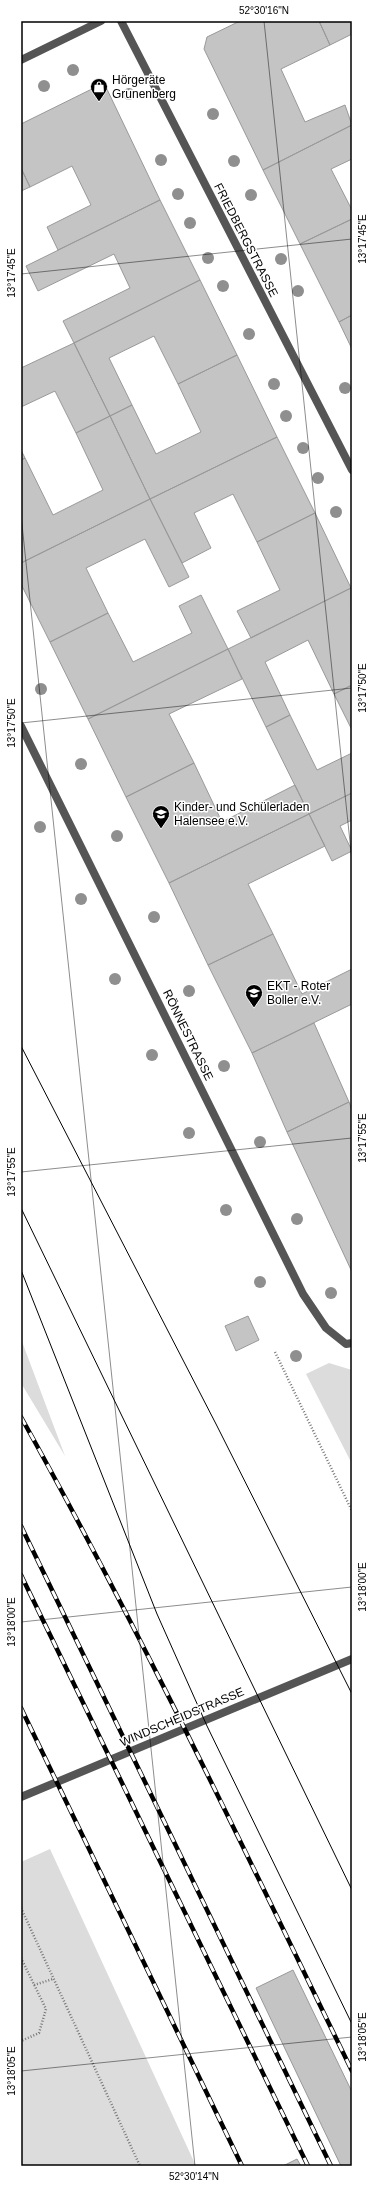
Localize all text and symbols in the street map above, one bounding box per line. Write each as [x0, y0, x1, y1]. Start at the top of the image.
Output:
text: 52°30'16"N [239, 5, 289, 16]
place label: Hörgeräte Grunenberg [112, 73, 176, 101]
shop icon: Hörgeräte Grunenberg [89, 77, 109, 102]
street label: FRIEDBERGSTRASSE [211, 181, 281, 299]
text: 13°17'45"E [357, 214, 368, 264]
text: 13°17'45"E [6, 248, 17, 298]
text: 13°17'50"E [357, 663, 368, 713]
text: 13°17'50"E [6, 698, 17, 748]
place label: Kinder- und Schülerladen Halensee e.V. [174, 800, 309, 828]
school or university icon: Kinder- und Schülerladen Halensee e.V. [151, 804, 171, 829]
place label: EKT - Roter Boller e.V. [267, 979, 330, 1007]
school or university icon: EKT - Roter Boller e.V. [244, 983, 264, 1008]
street label: RÖNNESTRASSE [160, 987, 216, 1083]
text: 13°17'55"E [357, 1113, 368, 1163]
text: 13°17'55"E [6, 1147, 17, 1197]
text: 13°18'00"E [357, 1562, 368, 1612]
text: 13°18'00"E [6, 1597, 17, 1647]
street label: WINDSCHEIDSTRASSE [118, 1685, 246, 1749]
text: 13°18'05"E [357, 2012, 368, 2062]
text: 13°18'05"E [6, 2046, 17, 2096]
text: 52°30'14"N [169, 2171, 219, 2182]

